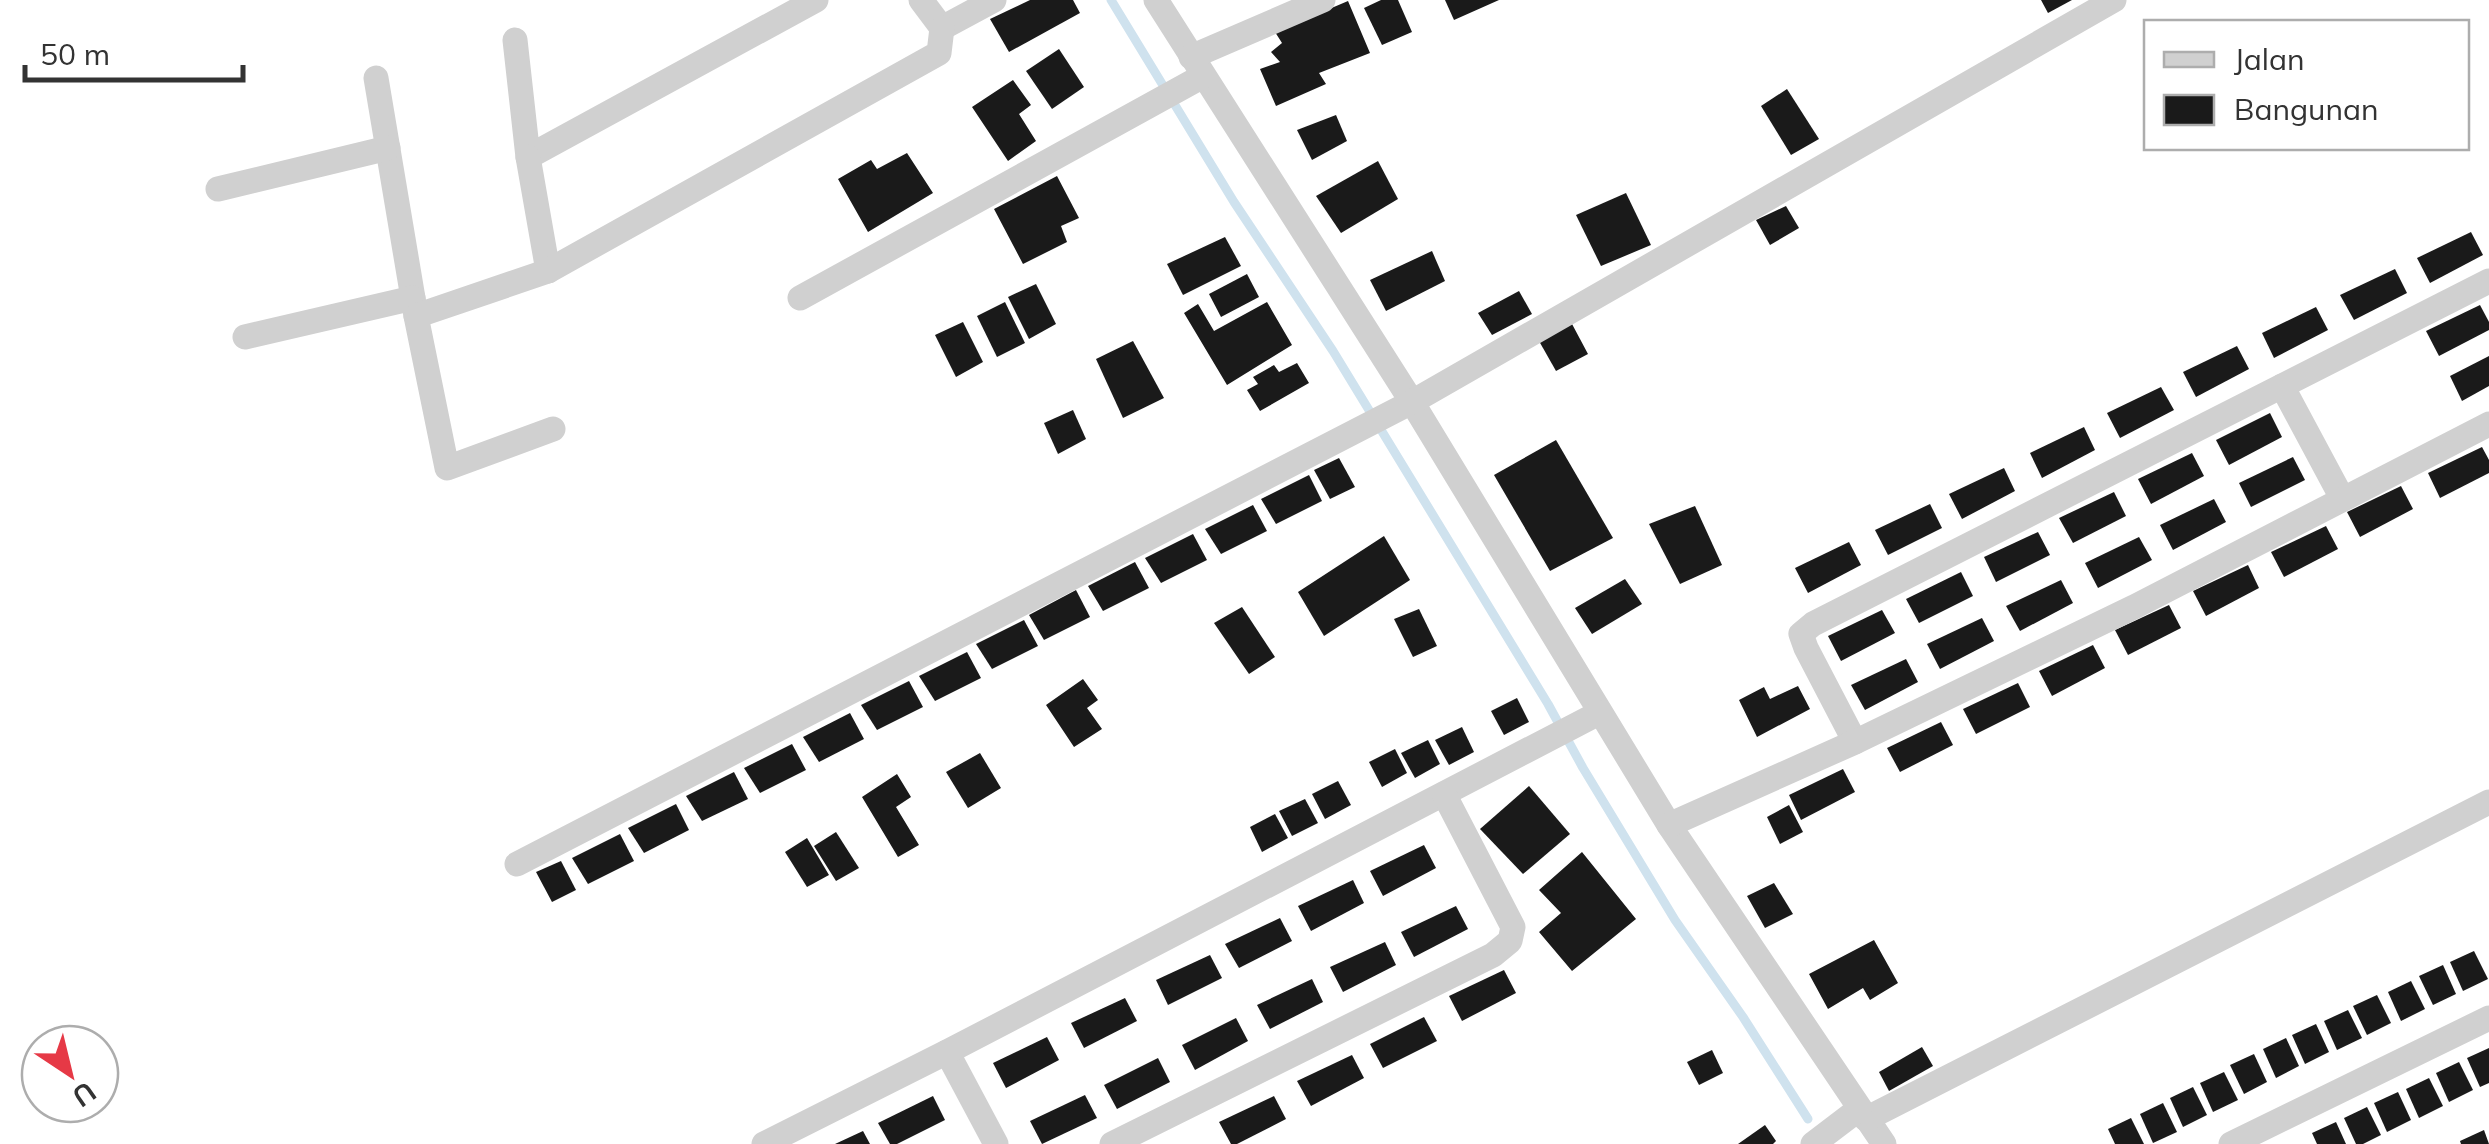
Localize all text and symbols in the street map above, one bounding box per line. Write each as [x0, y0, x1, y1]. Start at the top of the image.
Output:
scale bar [25, 20, 242, 82]
legend [2144, 20, 2469, 150]
text: 50 m [40, 35, 110, 73]
text: Jalan [2234, 40, 2305, 78]
text: Bangunan [2234, 90, 2379, 128]
north arrow [20, 1024, 120, 1124]
text: U [66, 1075, 103, 1115]

